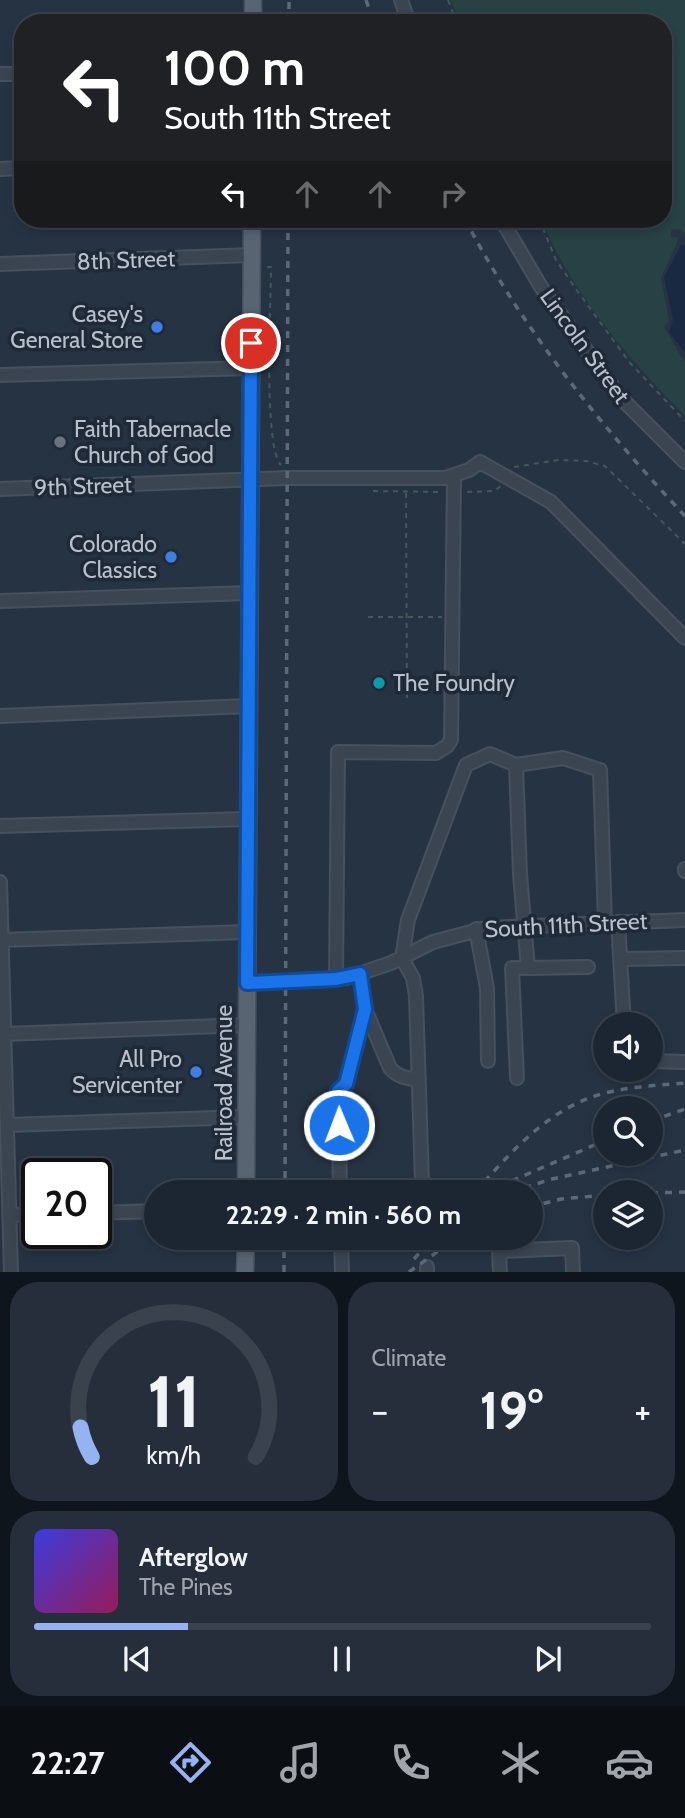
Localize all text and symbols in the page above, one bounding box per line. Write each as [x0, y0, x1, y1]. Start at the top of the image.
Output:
text: 100 m [164, 38, 305, 97]
icon: left [49, 42, 140, 133]
text: South 11th Street [164, 98, 391, 137]
icon: left [215, 175, 253, 213]
icon: ahead [288, 175, 326, 213]
icon: ahead [361, 175, 399, 213]
icon: right [434, 175, 472, 213]
street label: 8th Street [76, 244, 176, 276]
street label: Lincoln Street [534, 283, 636, 409]
place label: Casey's General Store [10, 300, 143, 354]
pin [221, 313, 281, 373]
marker: Casey's General Store [149, 319, 165, 335]
icon: arrive [232, 324, 270, 362]
place label: Faith Tabernacle Church of God [74, 415, 231, 469]
marker: Faith Tabernacle Church of God [52, 434, 68, 450]
street label: 9th Street [34, 470, 132, 502]
place label: Colorado Classics [69, 530, 157, 584]
marker: Colorado Classics [163, 549, 179, 565]
place label: The Foundry [393, 669, 515, 697]
marker: The Foundry [371, 675, 387, 691]
street label: South 11th Street [484, 907, 648, 943]
street label: Railroad Avenue [210, 1004, 238, 1161]
map controls [593, 1012, 663, 1250]
button: sound [593, 1012, 663, 1082]
place label: All Pro Servicenter [72, 1045, 183, 1099]
marker: All Pro Servicenter [188, 1064, 204, 1080]
position arrow [302, 1088, 376, 1162]
button: search [593, 1096, 663, 1166]
speed limit sign: 20 [21, 1158, 112, 1249]
button: layers [593, 1180, 663, 1250]
text: 22:29 · 2 min · 560 m [226, 1199, 461, 1231]
text: Climate [372, 1344, 446, 1372]
text: 11 [147, 1358, 201, 1446]
text: 19° [480, 1379, 543, 1442]
text: − [372, 1387, 388, 1434]
text: + [634, 1387, 651, 1434]
text: km/h [146, 1440, 201, 1470]
text: Afterglow [139, 1541, 248, 1573]
text: The Pines [139, 1573, 233, 1601]
icon: previous [118, 1640, 156, 1678]
icon: pause [323, 1640, 361, 1678]
icon: next [529, 1640, 567, 1678]
icon: directions [166, 1738, 215, 1787]
icon: music [276, 1738, 325, 1787]
icon: phone [386, 1738, 435, 1787]
icon: climate [496, 1738, 545, 1787]
icon: car [605, 1738, 654, 1787]
text: 22:27 [30, 1743, 105, 1782]

